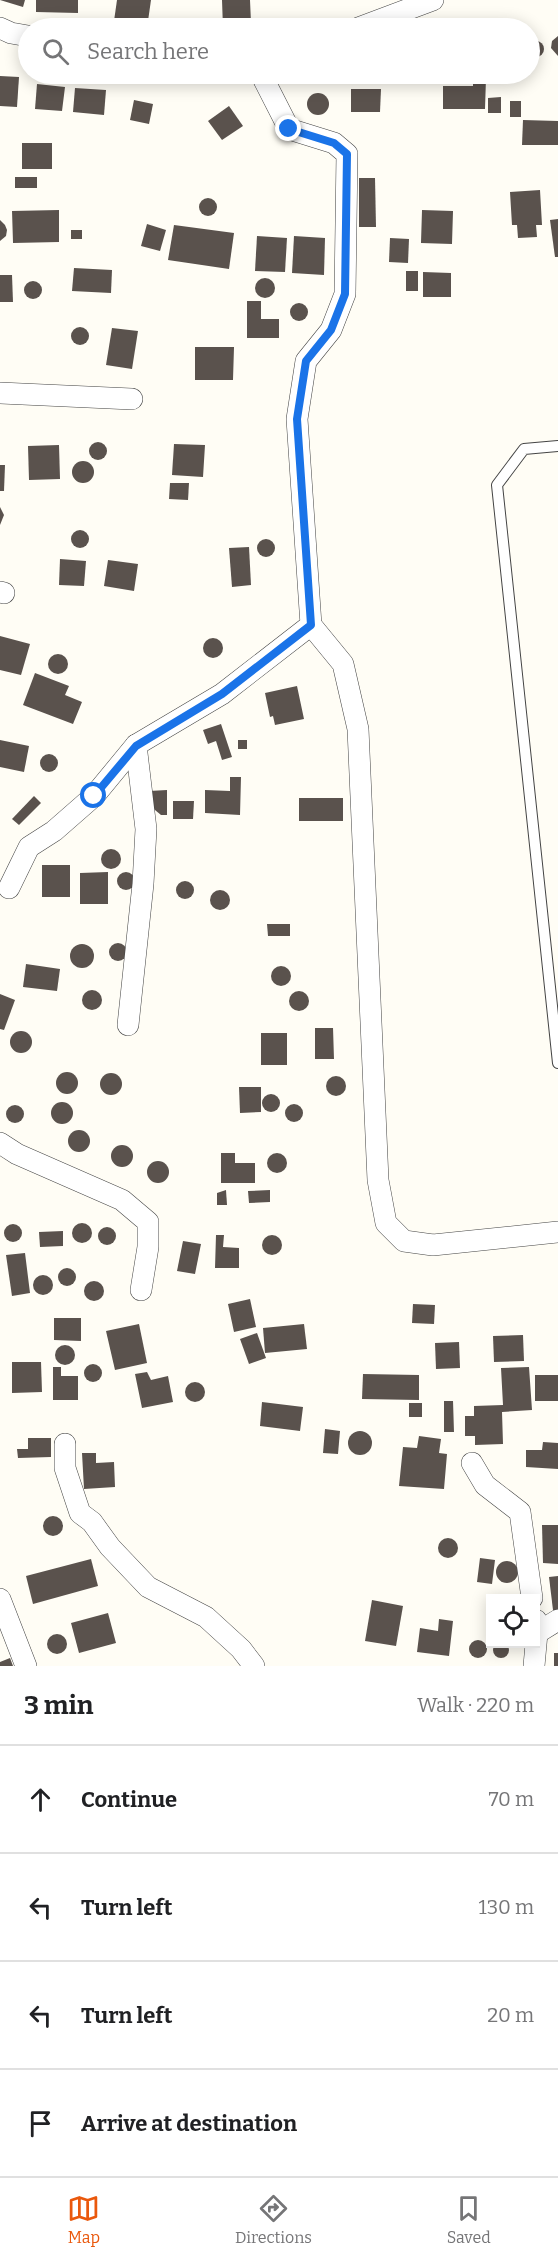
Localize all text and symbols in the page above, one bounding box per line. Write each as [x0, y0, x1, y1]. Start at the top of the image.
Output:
search box [18, 18, 540, 84]
icon: search [39, 35, 72, 68]
text: Search here [87, 38, 209, 65]
route end [275, 115, 301, 141]
route start [80, 782, 106, 808]
map controls [486, 1594, 540, 1648]
button: locate [486, 1594, 540, 1648]
text: 3 min [24, 1690, 93, 1721]
text: Walk · 220 m [417, 1693, 534, 1717]
icon: ahead [24, 1783, 57, 1816]
text: Continue [81, 1786, 177, 1813]
text: 70 m [488, 1787, 534, 1811]
icon: left [24, 1891, 57, 1924]
text: Turn left [81, 1894, 173, 1921]
text: 130 m [479, 1895, 534, 1919]
icon: left [24, 1999, 57, 2032]
text: Turn left [81, 2002, 173, 2029]
text: 20 m [487, 2003, 534, 2027]
icon: arrive [24, 2107, 57, 2140]
text: Arrive at destination [81, 2110, 297, 2137]
tab: Map [67, 2192, 100, 2247]
tab: Directions [235, 2192, 312, 2247]
tab: Saved [447, 2192, 491, 2247]

